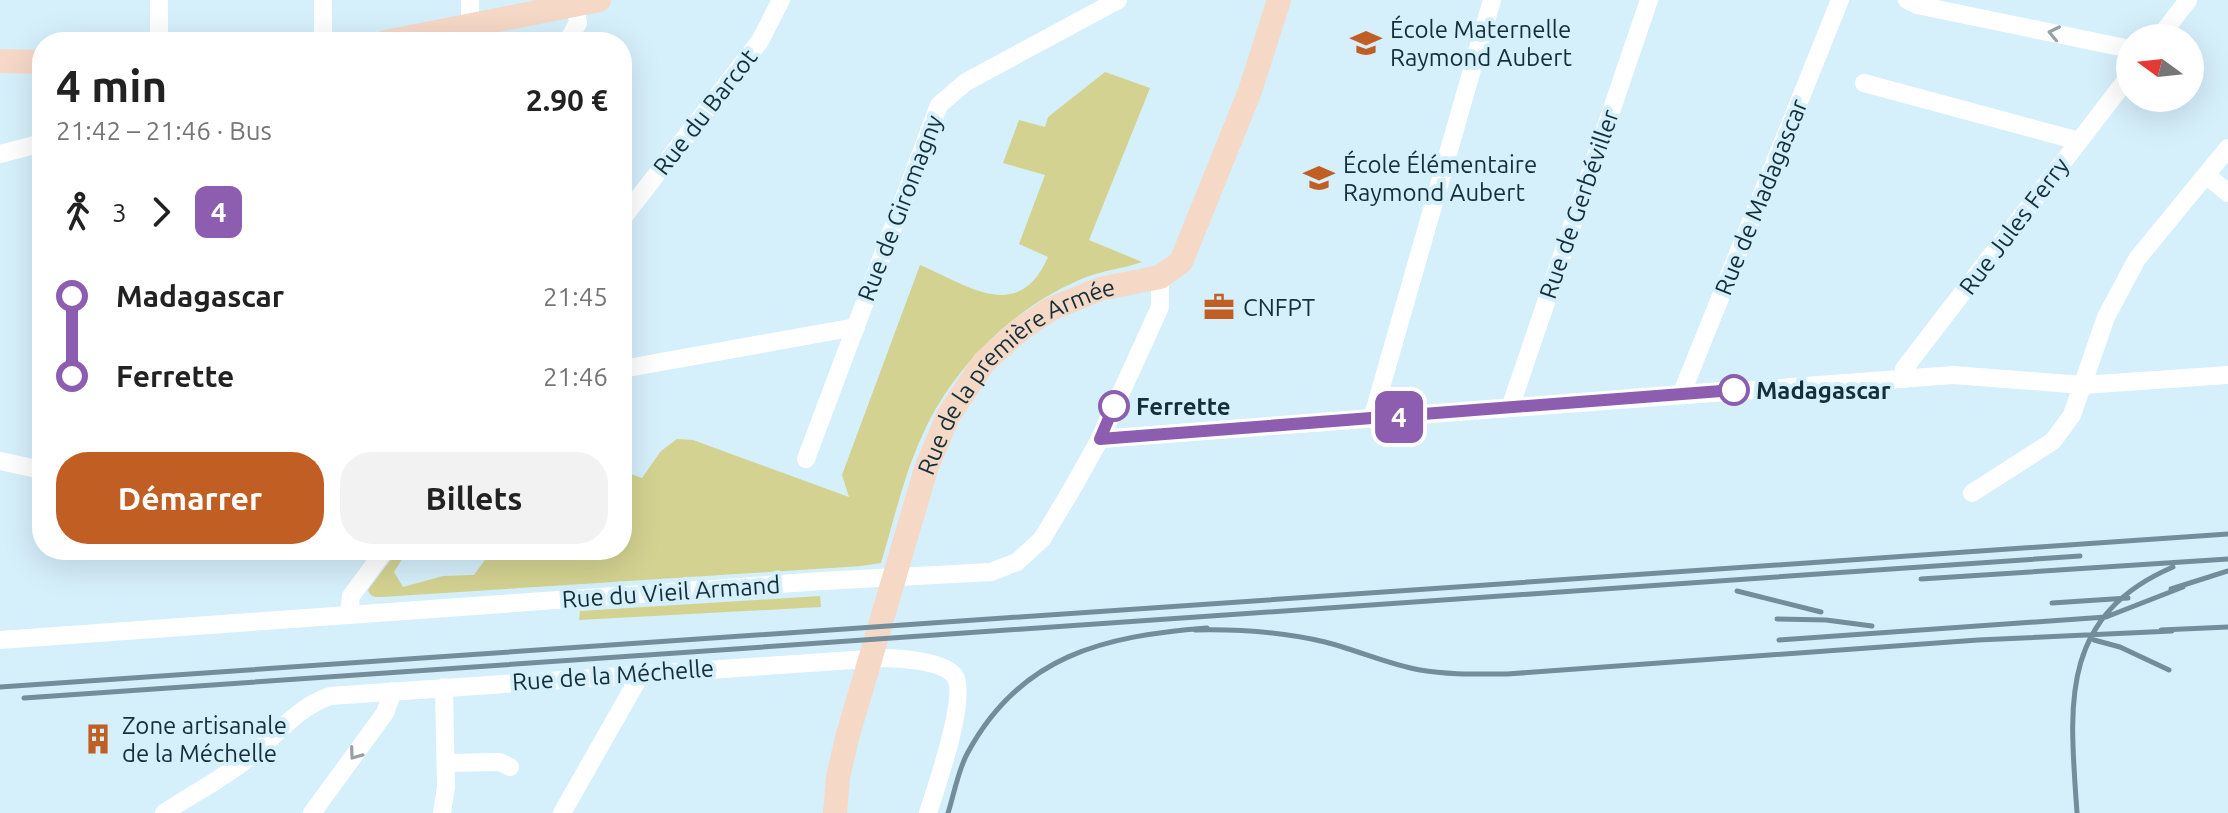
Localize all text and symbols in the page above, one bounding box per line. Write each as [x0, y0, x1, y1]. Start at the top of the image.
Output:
place label: École Maternelle Raymond Aubert [1390, 15, 1572, 71]
north arrow [2116, 24, 2204, 112]
map controls [2116, 24, 2204, 112]
one-way arrow [2047, 25, 2061, 42]
school or university icon: École Maternelle Raymond Aubert [1349, 26, 1383, 60]
street label: Rue du Barcot [648, 43, 763, 180]
text: 4 min [56, 61, 167, 110]
text: 2.90 € [526, 83, 608, 117]
street label: Rue de Madagascar [1709, 95, 1813, 299]
street label: Rue de Gerbéviller [1534, 106, 1624, 302]
street label: Rue de Giromagny [852, 111, 948, 305]
text: 21:42 – 21:46 · Bus [56, 116, 272, 145]
place label: École Élémentaire Raymond Aubert [1343, 150, 1537, 206]
street label: Rue Jules Ferry [1954, 152, 2075, 300]
school or university icon: École Élémentaire Raymond Aubert [1302, 161, 1336, 195]
icon: walk [56, 190, 100, 234]
icon: forward [139, 190, 183, 234]
text: 4 [211, 196, 226, 227]
text: 3 [112, 198, 127, 227]
street label: Rue de la première Armée [912, 273, 1117, 479]
text: Madagascar [116, 279, 284, 313]
text: 21:45 [543, 282, 608, 311]
office icon: CNFPT [1202, 290, 1236, 324]
place label: CNFPT [1243, 294, 1315, 321]
text: Ferrette [116, 359, 234, 393]
text: 21:46 [543, 362, 608, 391]
marker: Madagascar [1719, 375, 1749, 405]
place label: Madagascar [1756, 377, 1891, 404]
marker: Ferrette [1099, 391, 1129, 421]
line badge: 4 [1373, 391, 1425, 443]
place label: Ferrette [1136, 393, 1231, 420]
text: 4 [1391, 401, 1407, 432]
button: Démarrer [56, 452, 324, 544]
button: Billets [340, 452, 608, 544]
street label: Rue du Vieil Armand [561, 571, 781, 613]
street label: Rue de la Méchelle [511, 654, 715, 696]
place label: Zone artisanale de la Méchelle [122, 712, 287, 767]
building icon: Zone artisanale de la Méchelle [81, 722, 115, 756]
one-way arrow [351, 745, 365, 759]

